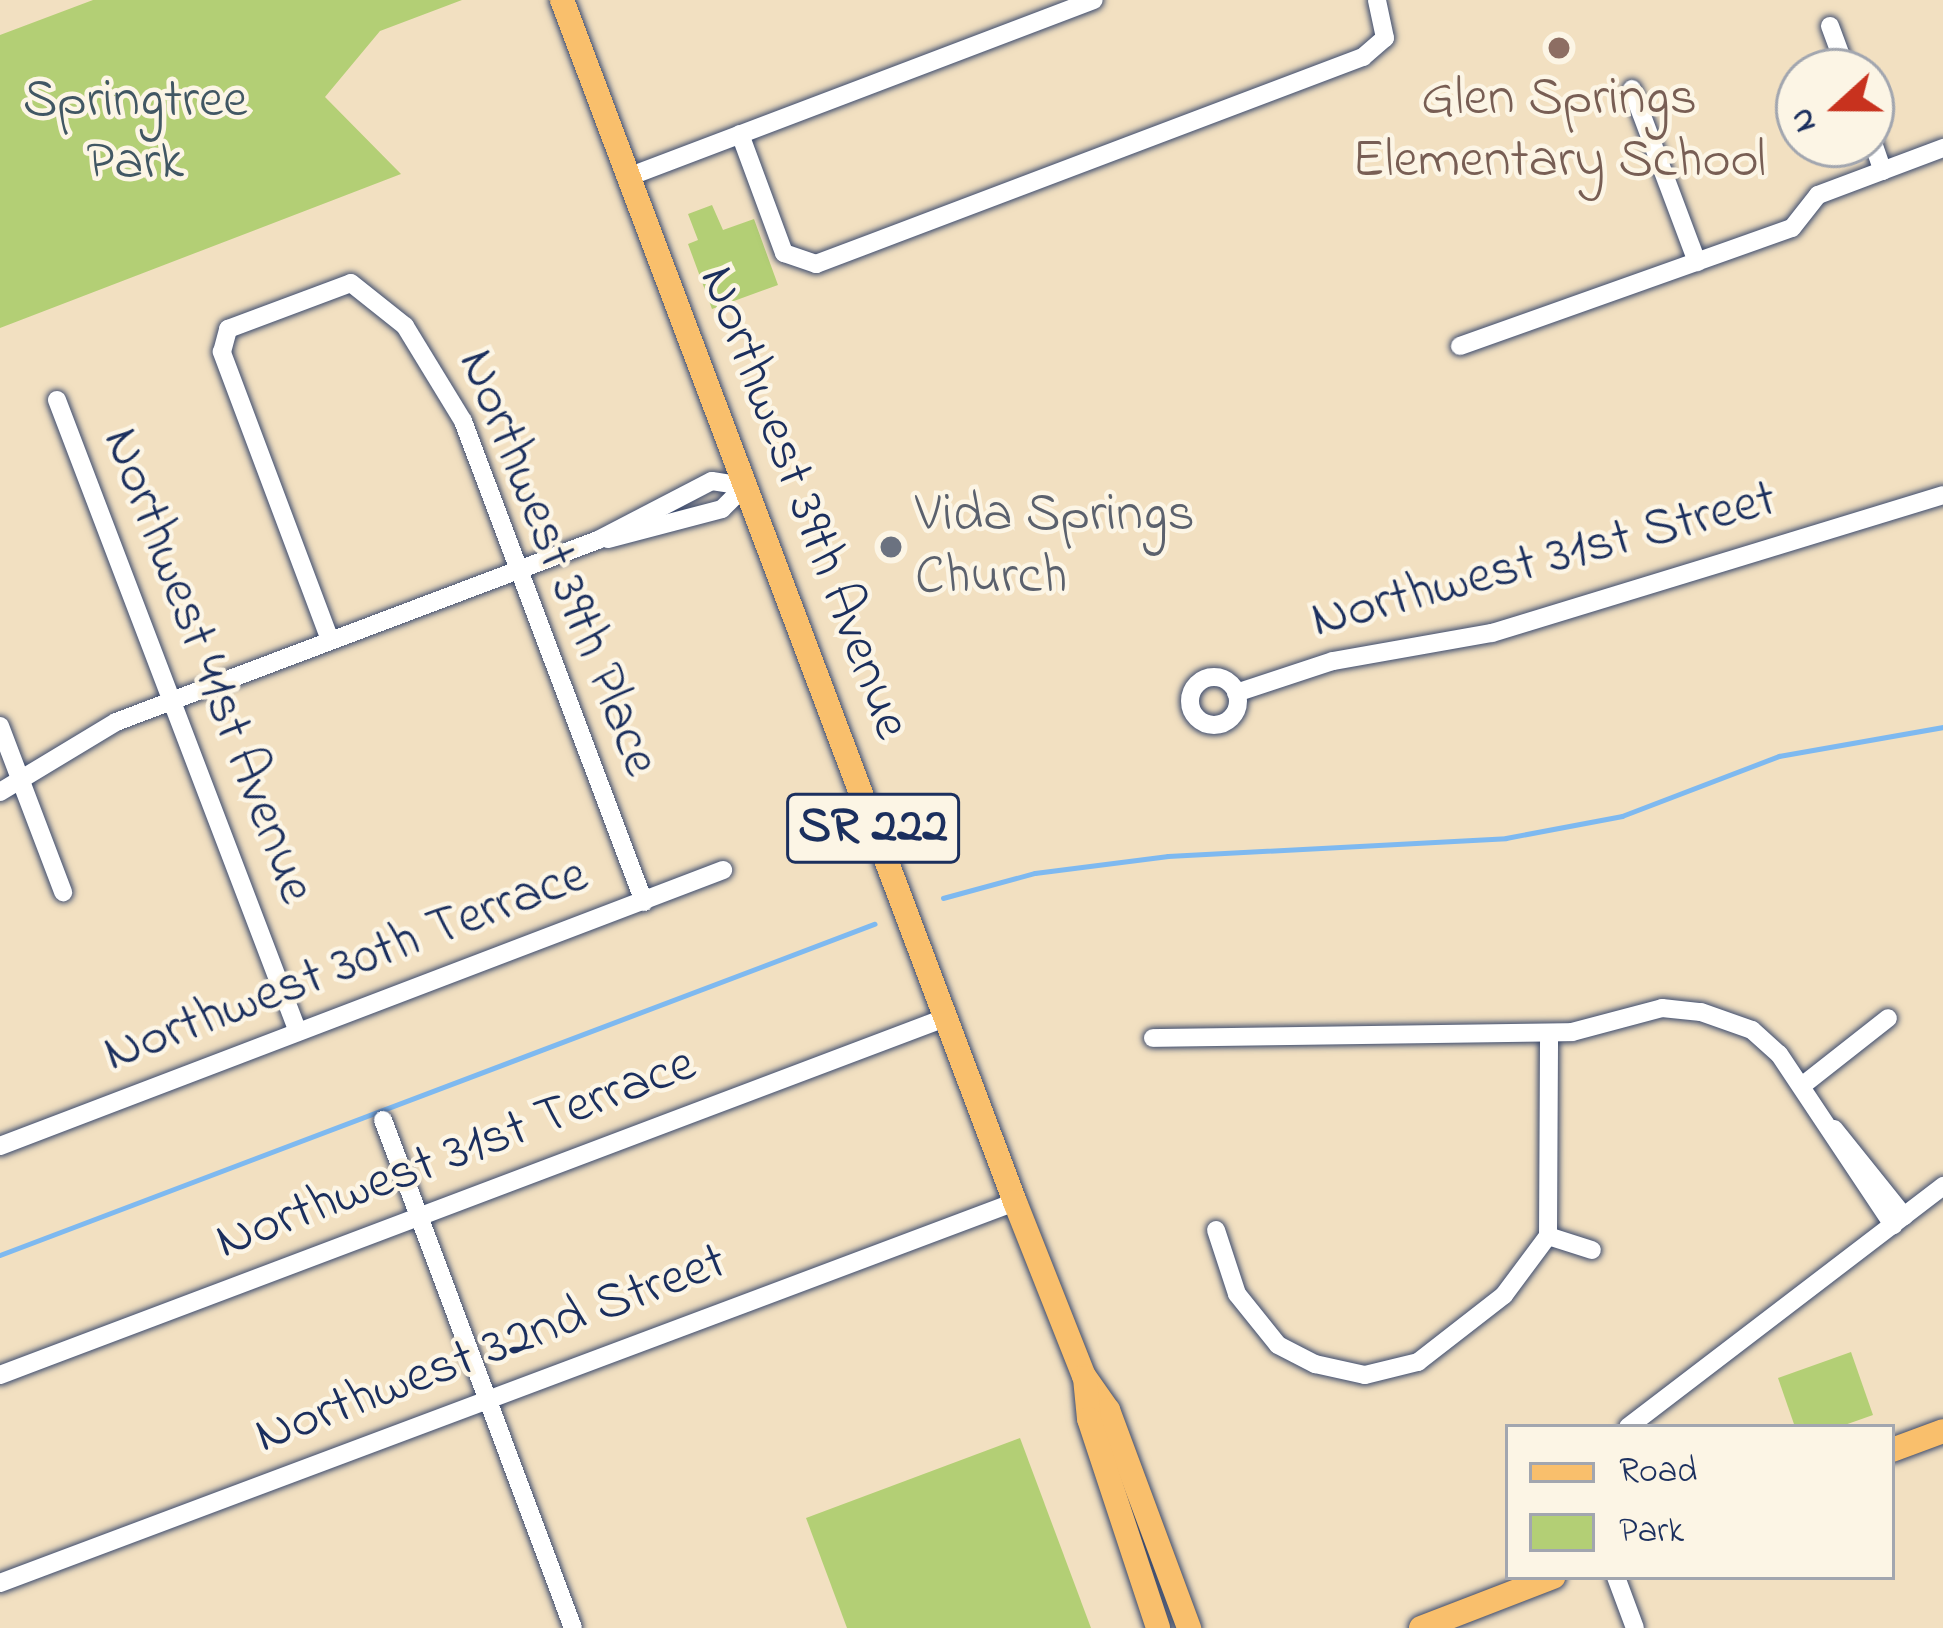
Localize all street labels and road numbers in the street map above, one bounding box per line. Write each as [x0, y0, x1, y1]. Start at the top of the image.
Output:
street label: Northwest 39th Avenue [683, 257, 923, 749]
street label: Northwest 39th Place [442, 340, 672, 786]
street label: Northwest 41st Avenue [86, 419, 328, 913]
street label: Northwest 31st Street [1305, 468, 1783, 654]
road number: SR 222 [786, 783, 960, 873]
street label: Northwest 30th Terrace [95, 844, 597, 1088]
street label: Northwest 31st Terrace [207, 1033, 705, 1275]
street label: Northwest 32nd Street [246, 1230, 736, 1470]

